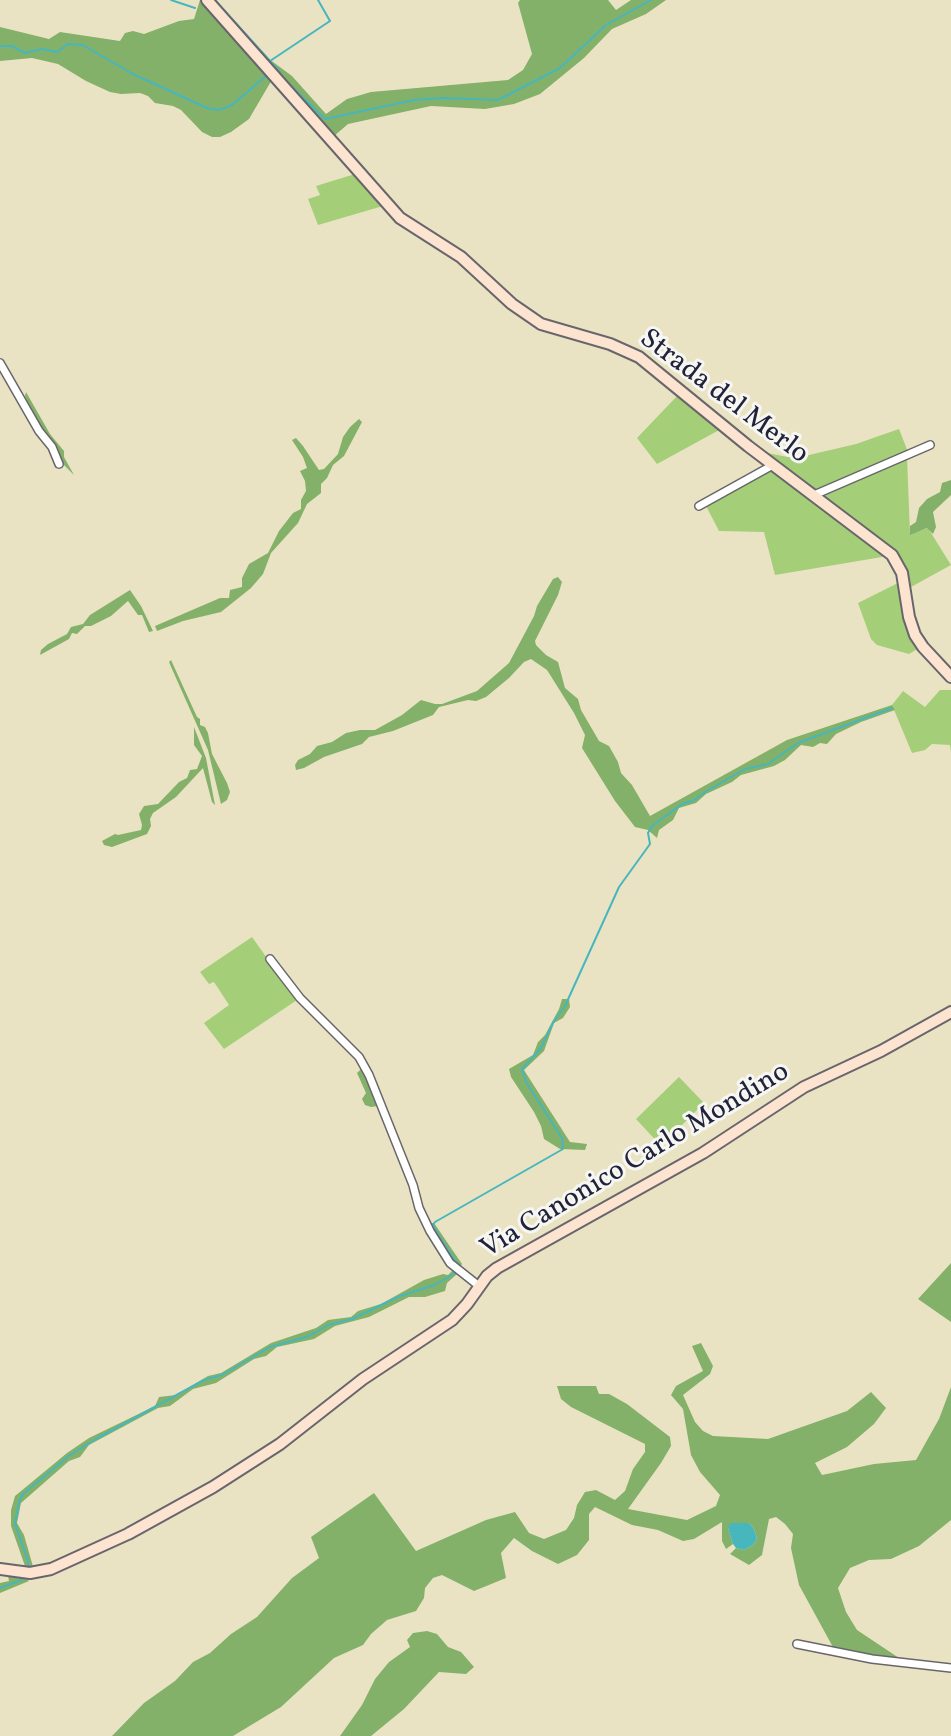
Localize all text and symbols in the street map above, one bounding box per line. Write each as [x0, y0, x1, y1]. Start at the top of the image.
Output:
street label: Strada del Merlo [632, 323, 814, 473]
street label: Via Canonico Carlo Mondino [476, 1057, 796, 1267]

